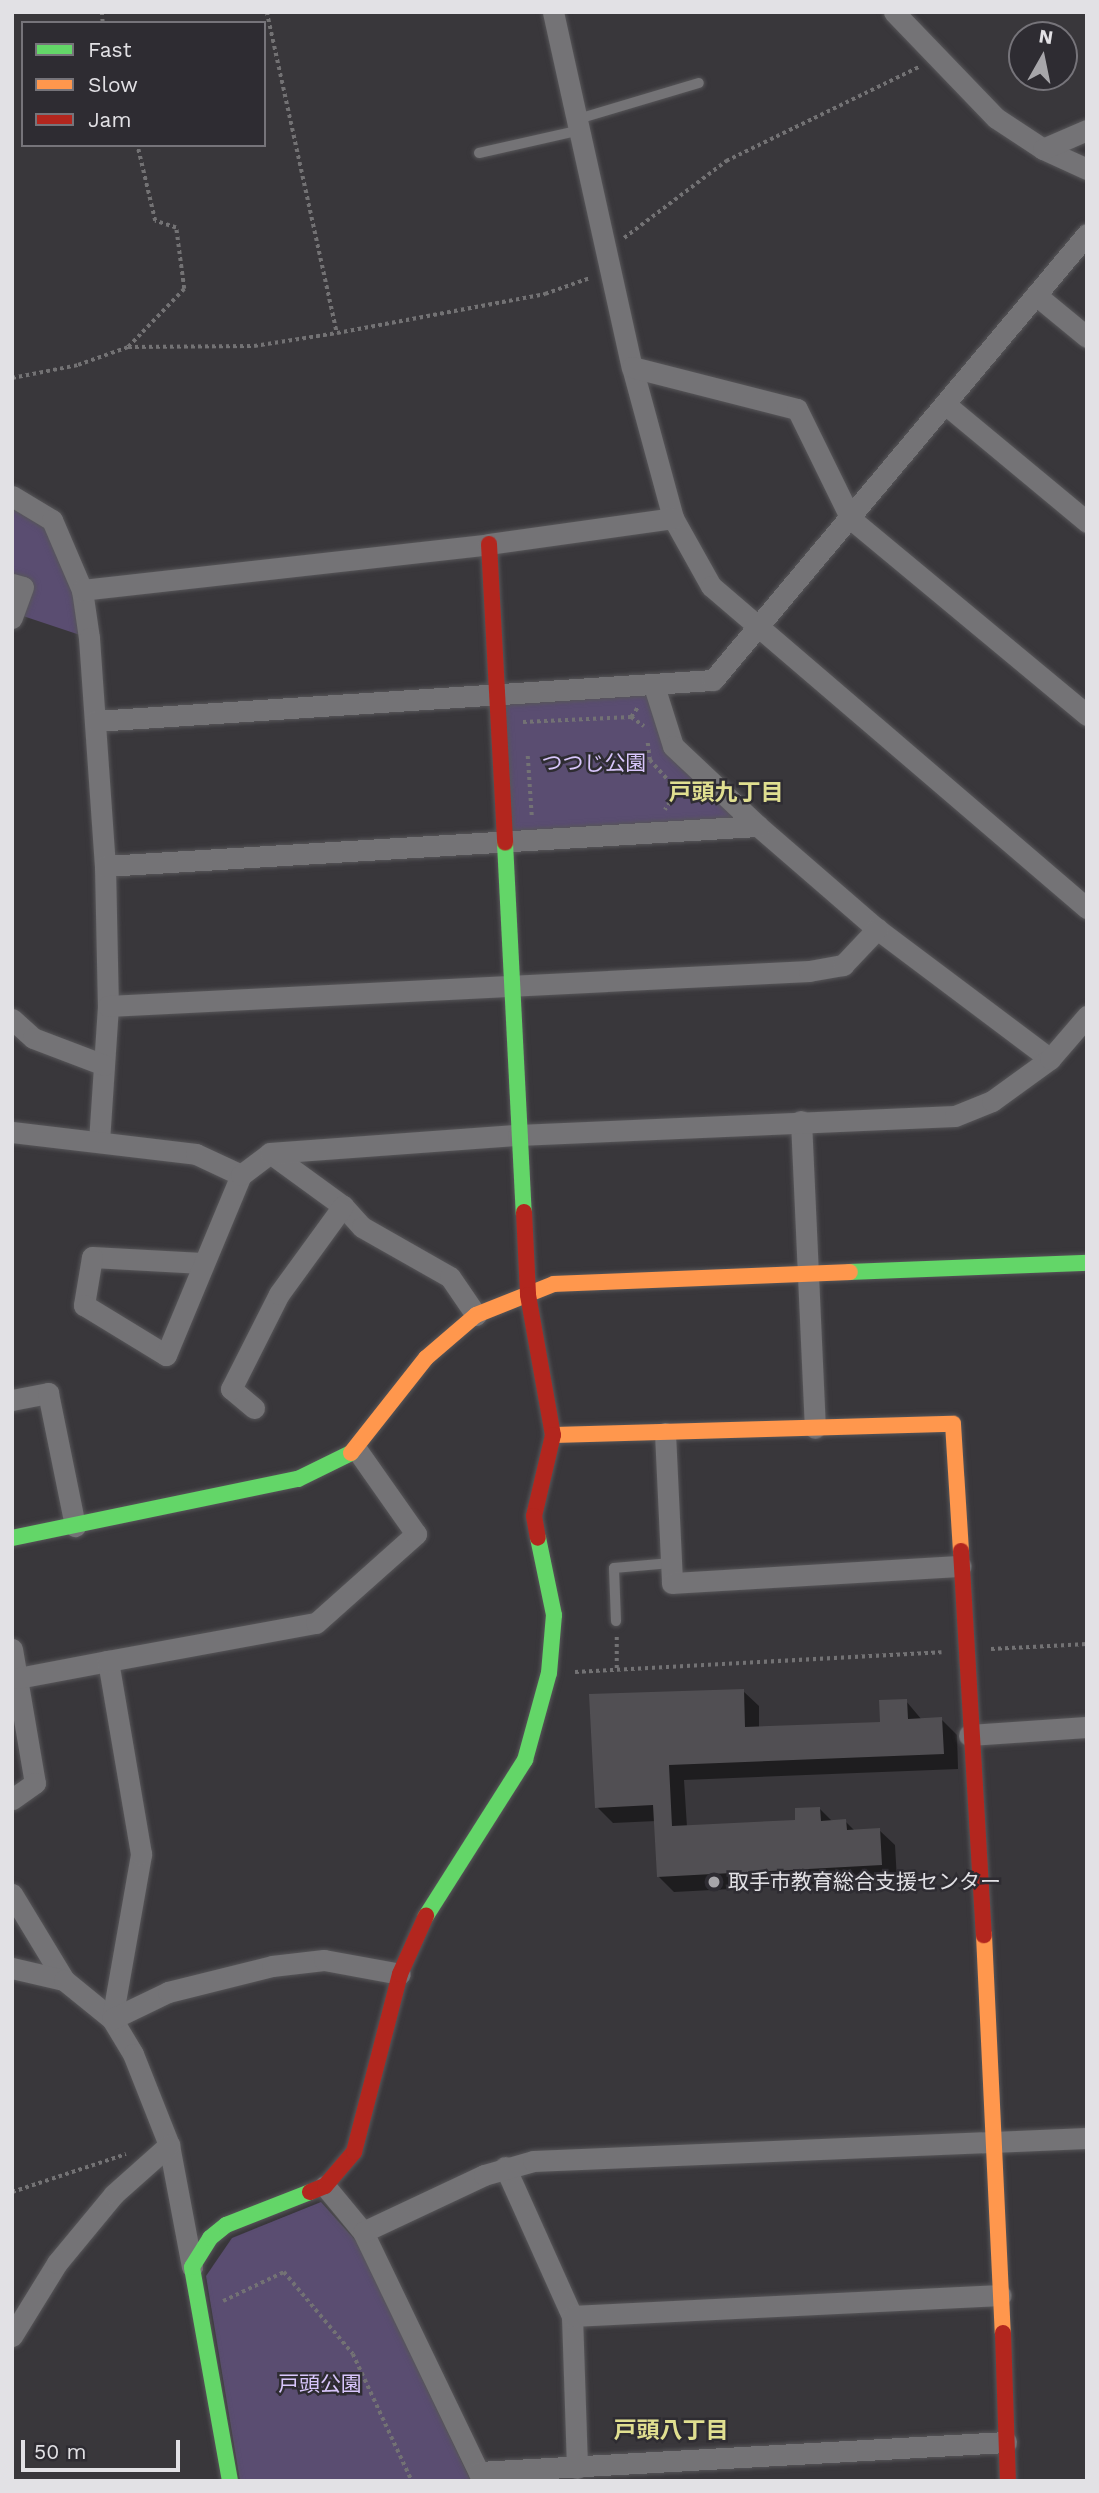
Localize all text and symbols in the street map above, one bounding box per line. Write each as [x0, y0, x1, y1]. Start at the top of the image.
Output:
legend [21, 21, 266, 147]
north arrow [1008, 21, 1078, 91]
text: N [1037, 24, 1055, 49]
text: Fast [88, 37, 132, 62]
text: Slow [88, 72, 138, 97]
text: Jam [88, 107, 131, 132]
park label: つつじ公園 [542, 750, 646, 776]
district label: 戸頭九丁目 [669, 779, 783, 807]
place label: 取手市教育総合支援センター [728, 1869, 1001, 1895]
marker: 取手市教育総合支援センター [706, 1874, 722, 1890]
park label: 戸頭公園 [278, 2371, 362, 2397]
district label: 戸頭八丁目 [614, 2417, 728, 2445]
scale bar [24, 2426, 184, 2470]
text: 50 m [34, 2439, 86, 2464]

